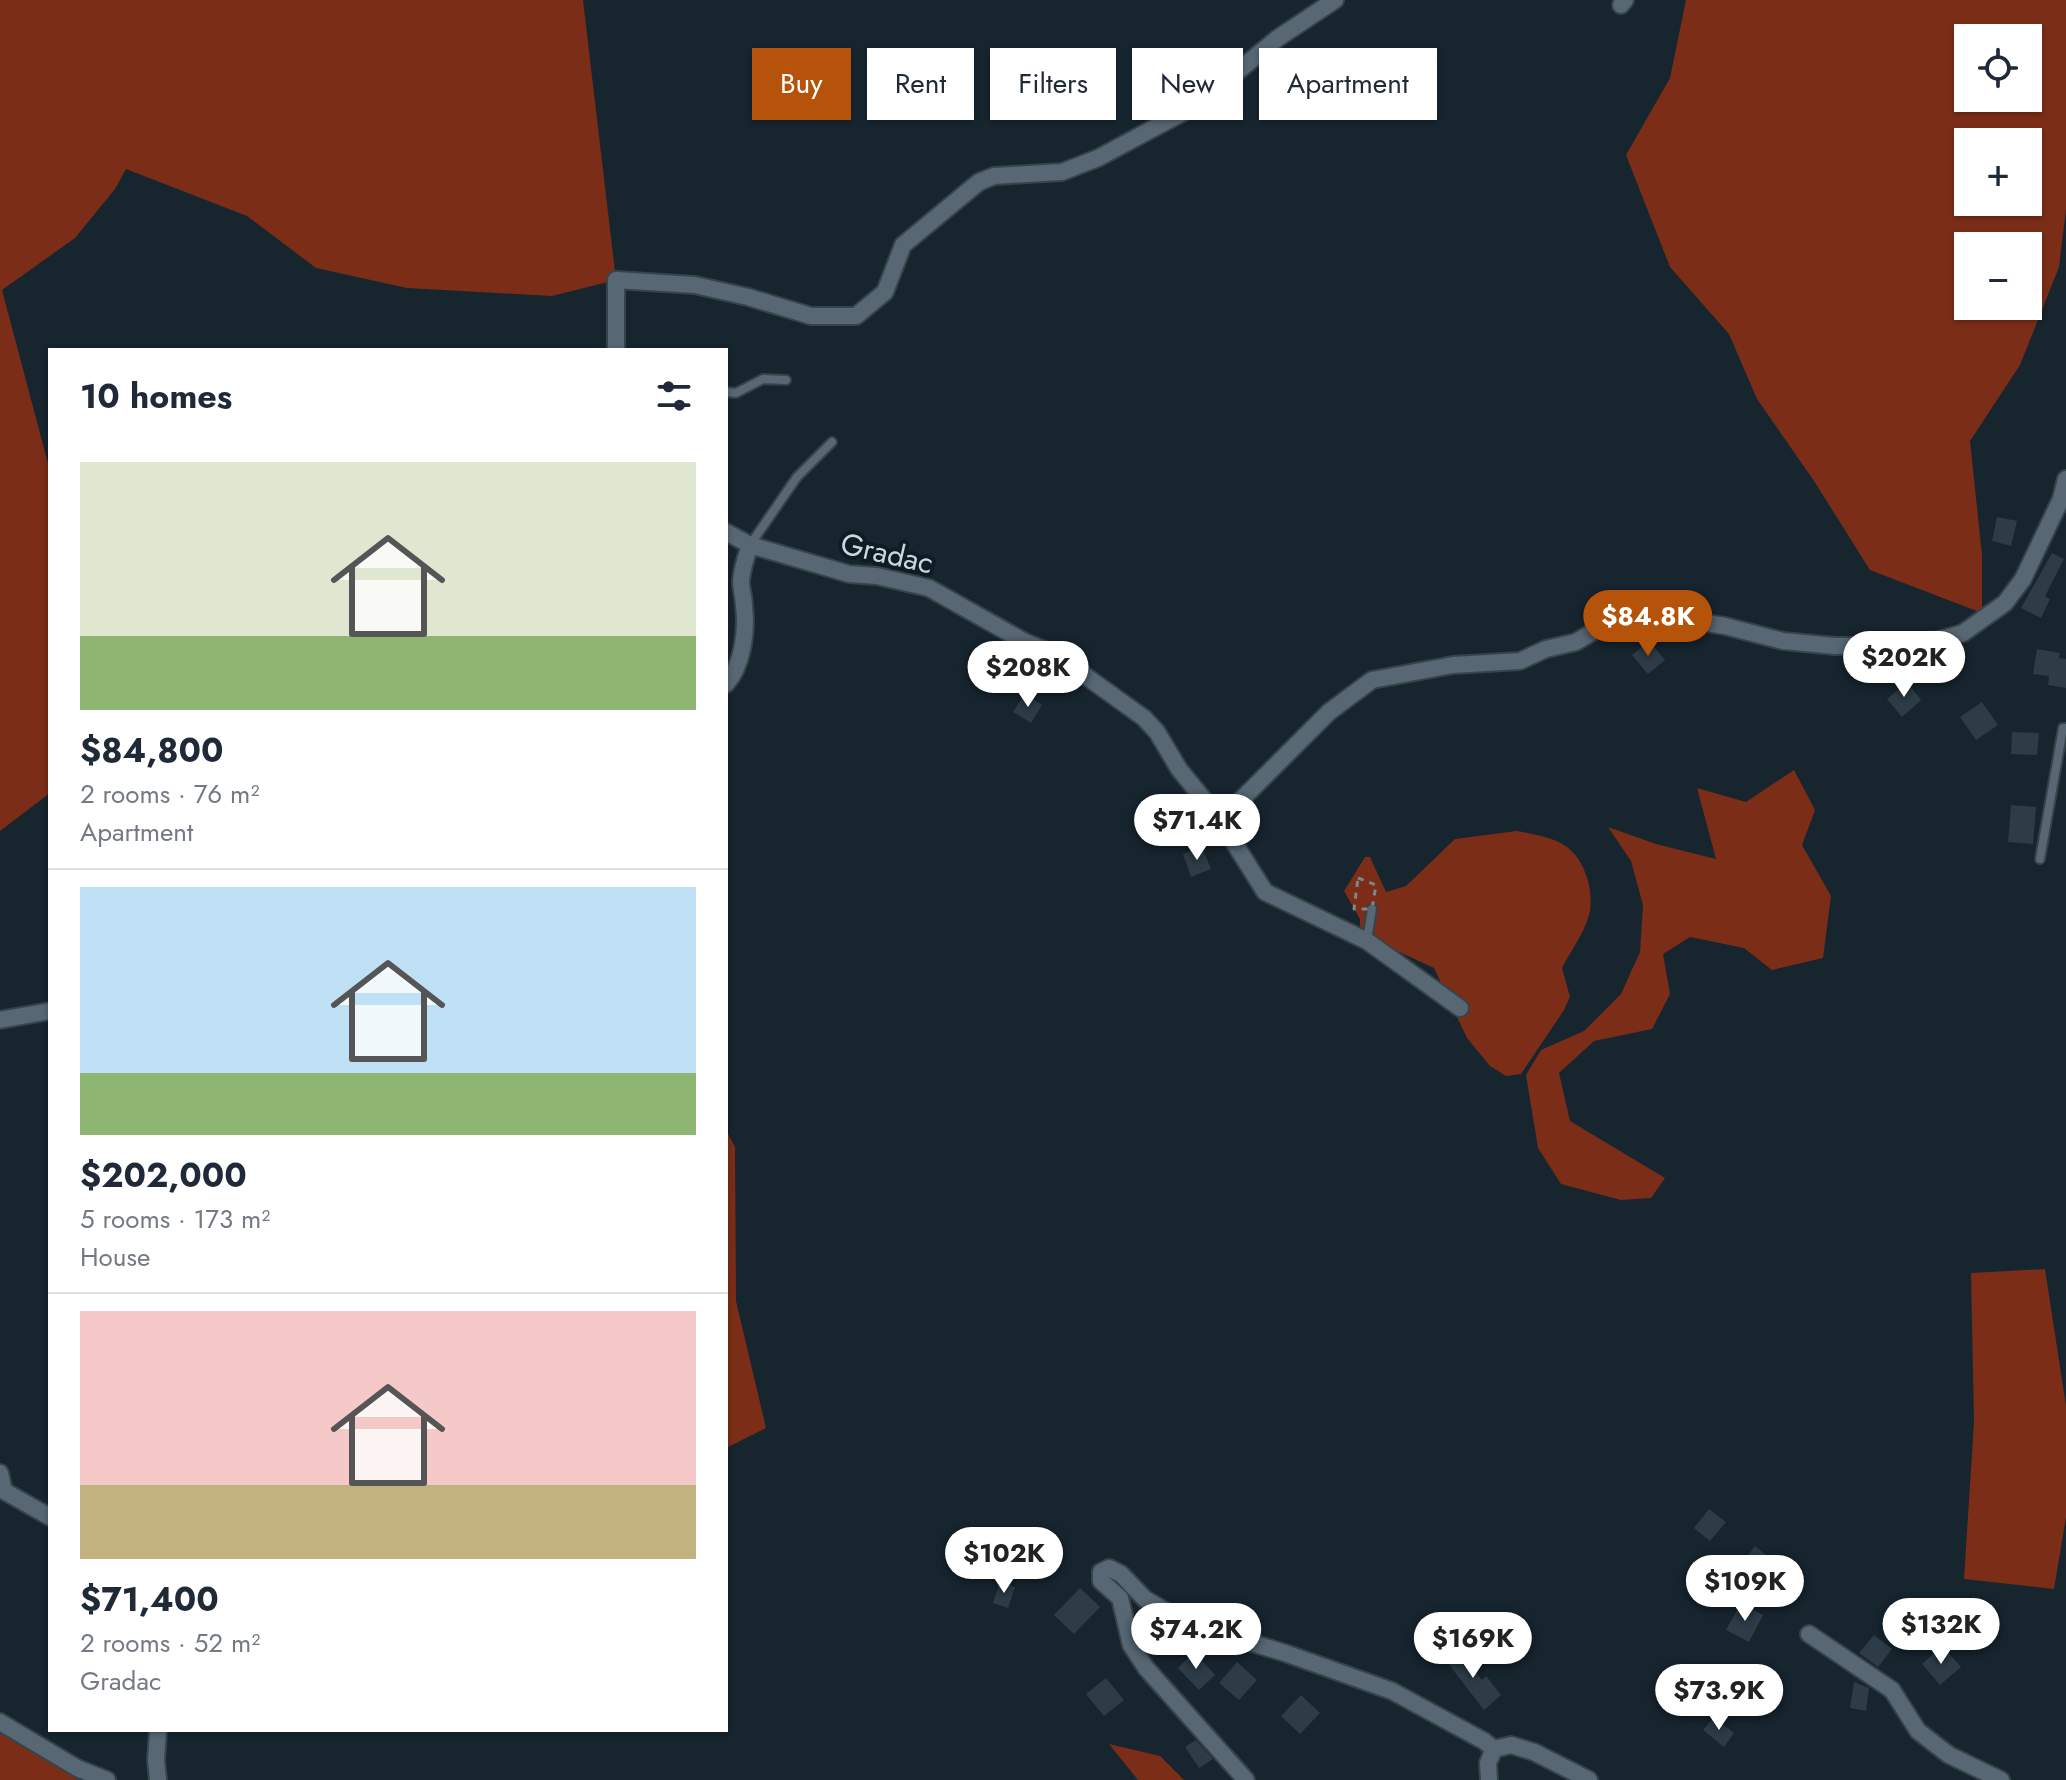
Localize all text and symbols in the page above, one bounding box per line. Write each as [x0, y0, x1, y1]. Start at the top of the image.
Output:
map controls [1954, 24, 2042, 320]
button: locate [1954, 24, 2042, 112]
chip: Buy [752, 48, 851, 120]
chip: Rent [867, 48, 974, 120]
chip: Filters [990, 48, 1116, 120]
chip: New [1132, 48, 1243, 120]
chip: Apartment [1259, 48, 1437, 120]
button: + [1954, 128, 2042, 216]
button: − [1954, 232, 2042, 320]
text: 10 homes [80, 372, 232, 421]
icon: filters [652, 374, 696, 418]
icon: home [316, 514, 460, 658]
street label: Gradac [836, 521, 938, 585]
pin: $84.8K [1583, 590, 1713, 658]
text: $84.8K [1601, 597, 1695, 635]
pin: $202K [1848, 631, 1960, 699]
text: $202K [1861, 638, 1947, 676]
pin: $208K [972, 641, 1084, 709]
text: $208K [986, 648, 1070, 686]
text: $84,800 [80, 726, 224, 775]
text: 2 rooms · 76 m² [80, 775, 259, 813]
pin: $71.4K [1132, 794, 1262, 862]
text: $71.4K [1152, 801, 1242, 839]
text: Apartment [80, 813, 193, 851]
icon: home [316, 939, 460, 1083]
text: $202,000 [80, 1151, 247, 1200]
text: 5 rooms · 173 m² [80, 1200, 270, 1238]
text: House [80, 1238, 150, 1276]
icon: home [316, 1363, 460, 1507]
pin: $102K [948, 1527, 1060, 1595]
text: $102K [963, 1534, 1045, 1572]
pin: $109K [1689, 1555, 1801, 1623]
text: $109K [1704, 1562, 1786, 1600]
text: $71,400 [80, 1575, 219, 1624]
pin: $132K [1885, 1598, 1997, 1666]
pin: $74.2K [1131, 1603, 1261, 1671]
text: $132K [1901, 1605, 1981, 1643]
text: $74.2K [1149, 1610, 1243, 1648]
pin: $169K [1417, 1612, 1529, 1680]
text: $169K [1432, 1619, 1514, 1657]
text: 2 rooms · 52 m² [80, 1624, 260, 1662]
text: Gradac [80, 1662, 161, 1700]
pin: $73.9K [1654, 1664, 1784, 1732]
text: $73.9K [1673, 1671, 1765, 1709]

